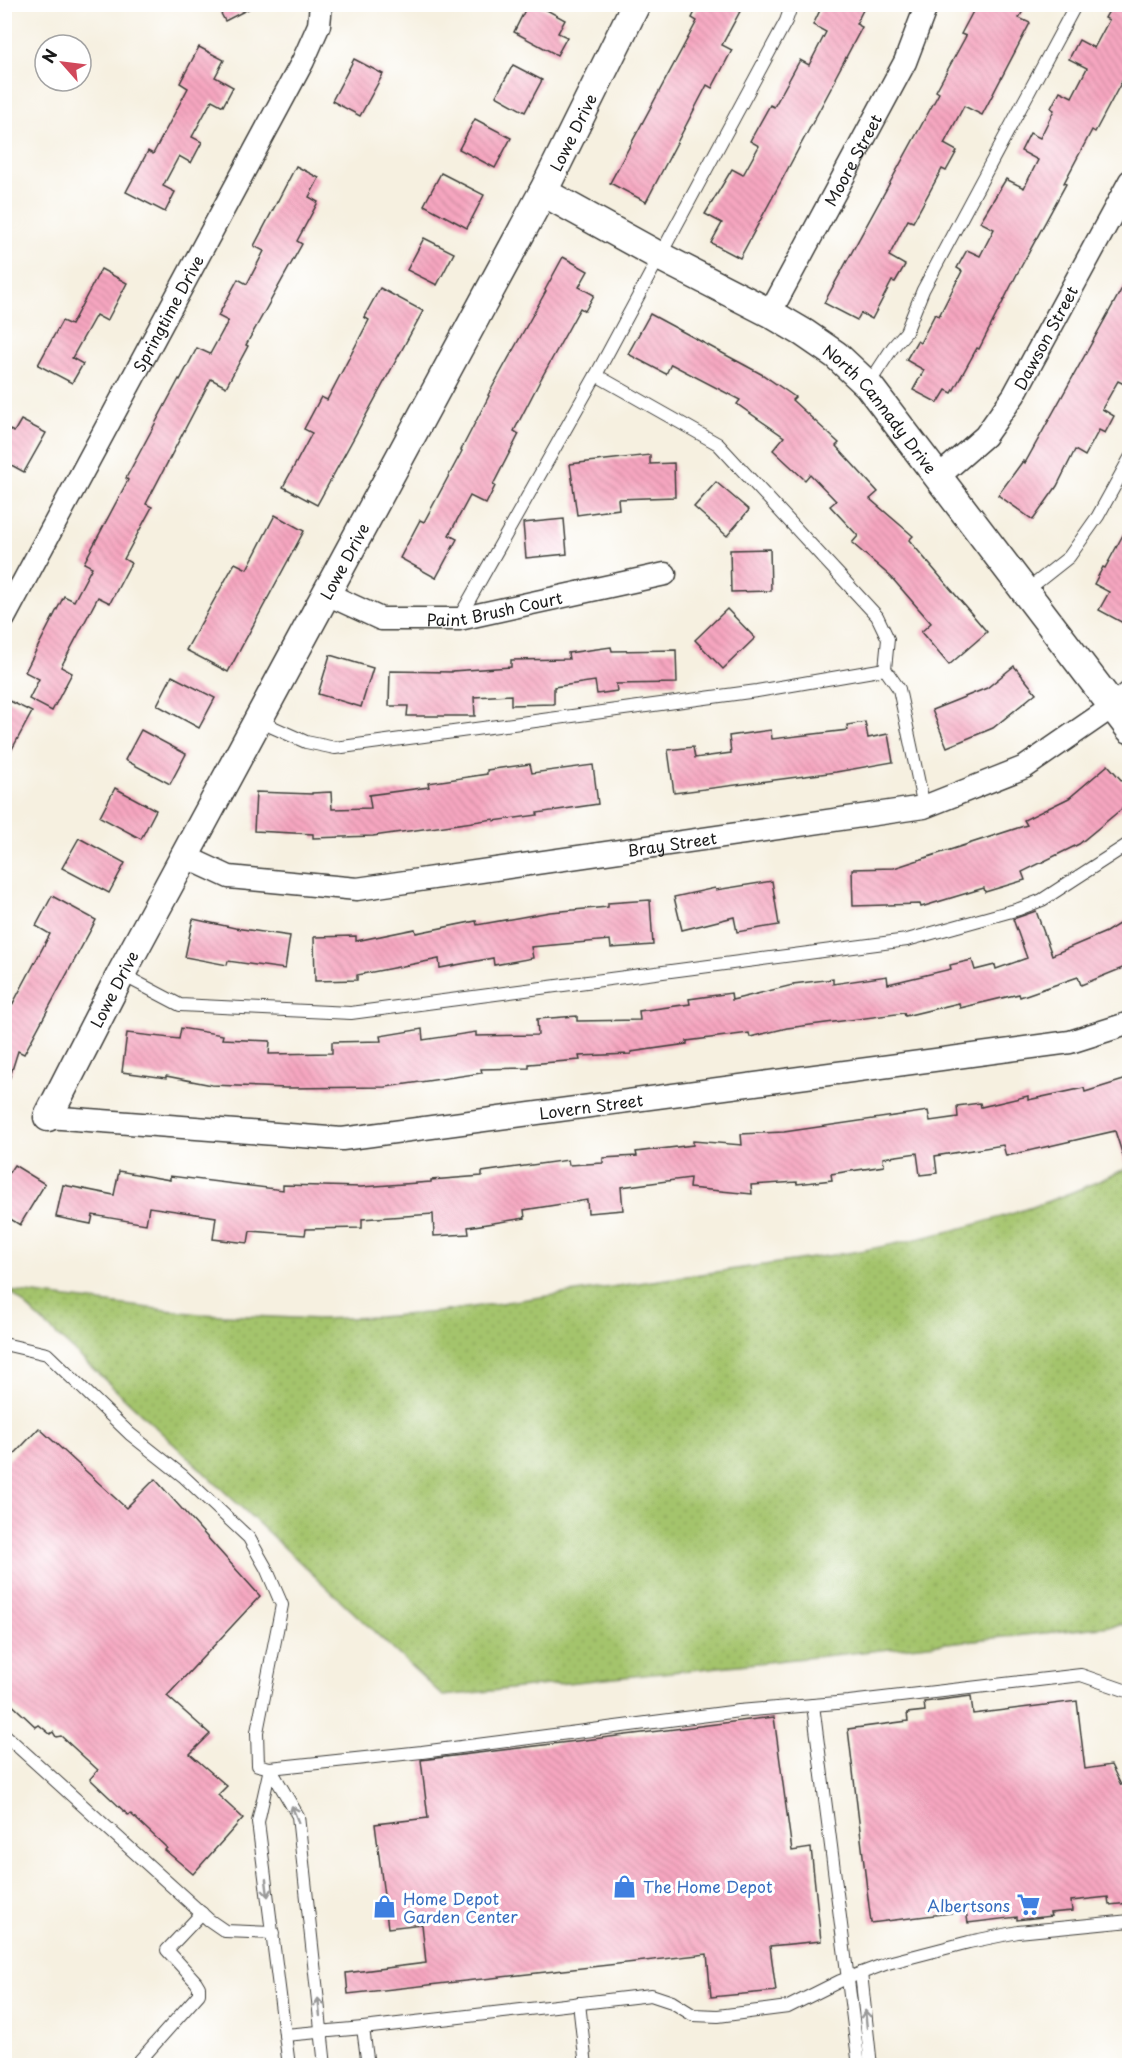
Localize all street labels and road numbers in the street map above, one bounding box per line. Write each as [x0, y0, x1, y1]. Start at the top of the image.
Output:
street label: Lowe Drive [543, 89, 602, 175]
street label: Moore Street [818, 109, 887, 210]
street label: Springtime Drive [126, 250, 209, 376]
street label: Dawson Street [1007, 281, 1083, 394]
street label: North Cannady Drive [818, 338, 943, 478]
street label: Lowe Drive [313, 518, 374, 604]
street label: Paint Brush Court [427, 585, 565, 631]
street label: Bray Street [625, 825, 719, 862]
street label: Lowe Drive [84, 946, 144, 1032]
street label: Lovern Street [538, 1087, 645, 1125]

